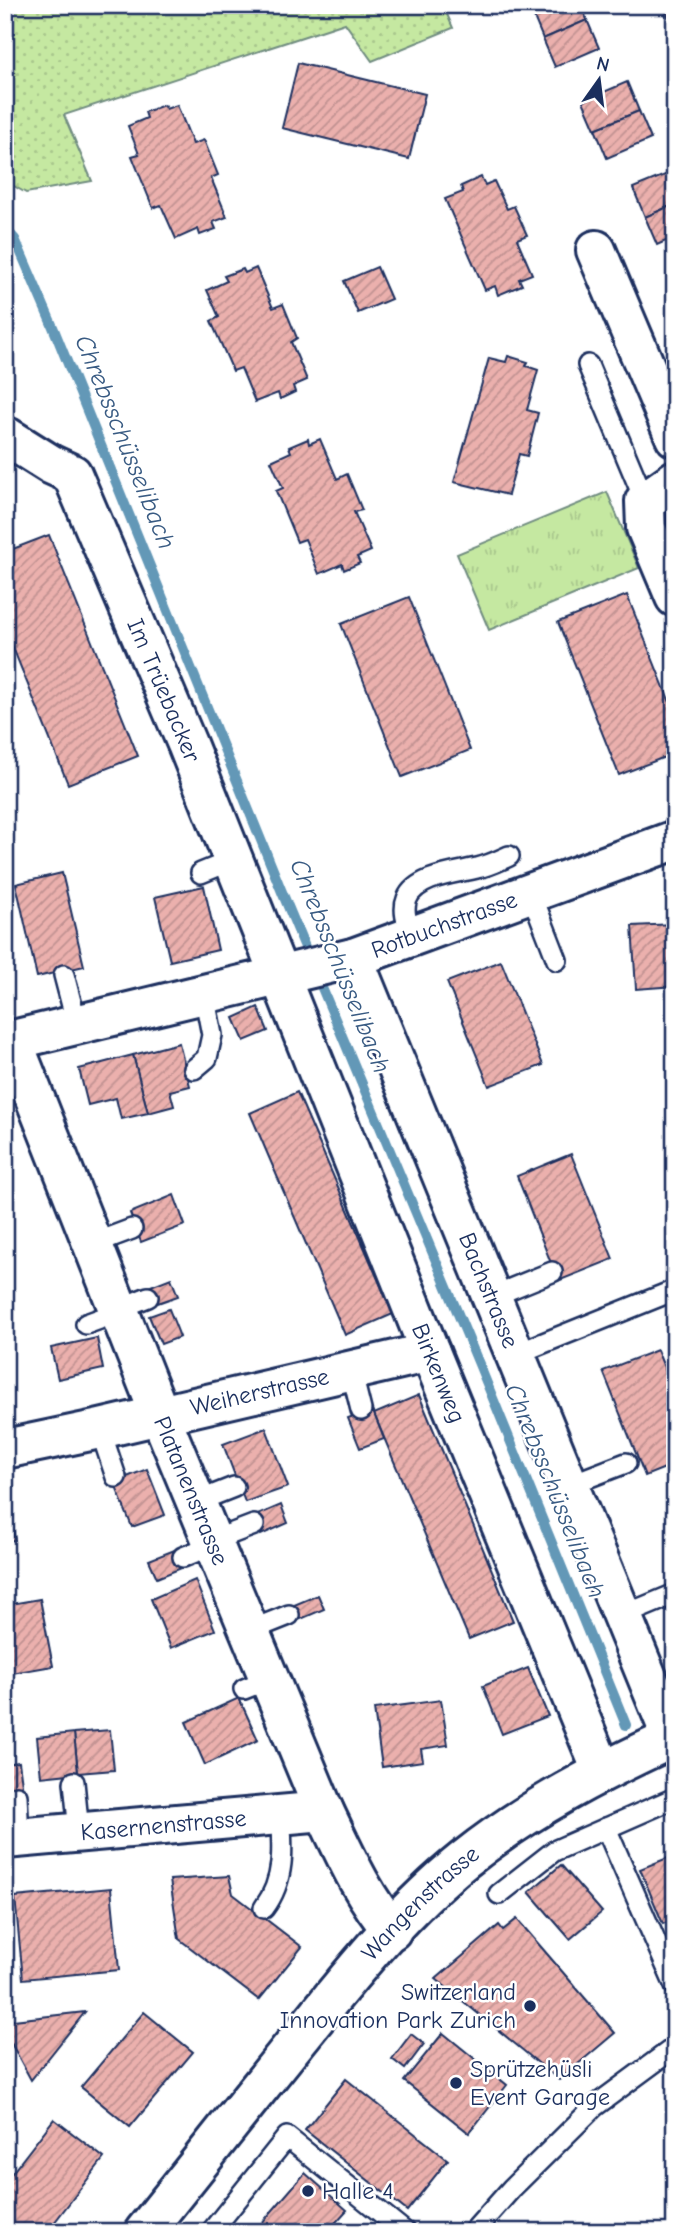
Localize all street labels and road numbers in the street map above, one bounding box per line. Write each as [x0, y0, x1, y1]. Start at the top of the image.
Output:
street label: Im Trüebacker [121, 614, 207, 767]
street label: Rotbuchstrasse [367, 885, 521, 964]
street label: Bachstrasse [453, 1229, 525, 1352]
street label: Birkenweg [406, 1319, 472, 1427]
street label: Weiherstrasse [188, 1362, 332, 1421]
street label: Platanenstrasse [148, 1412, 235, 1569]
street label: Kasernenstrasse [79, 1804, 247, 1846]
street label: Wangenstrasse [355, 1840, 484, 1966]

